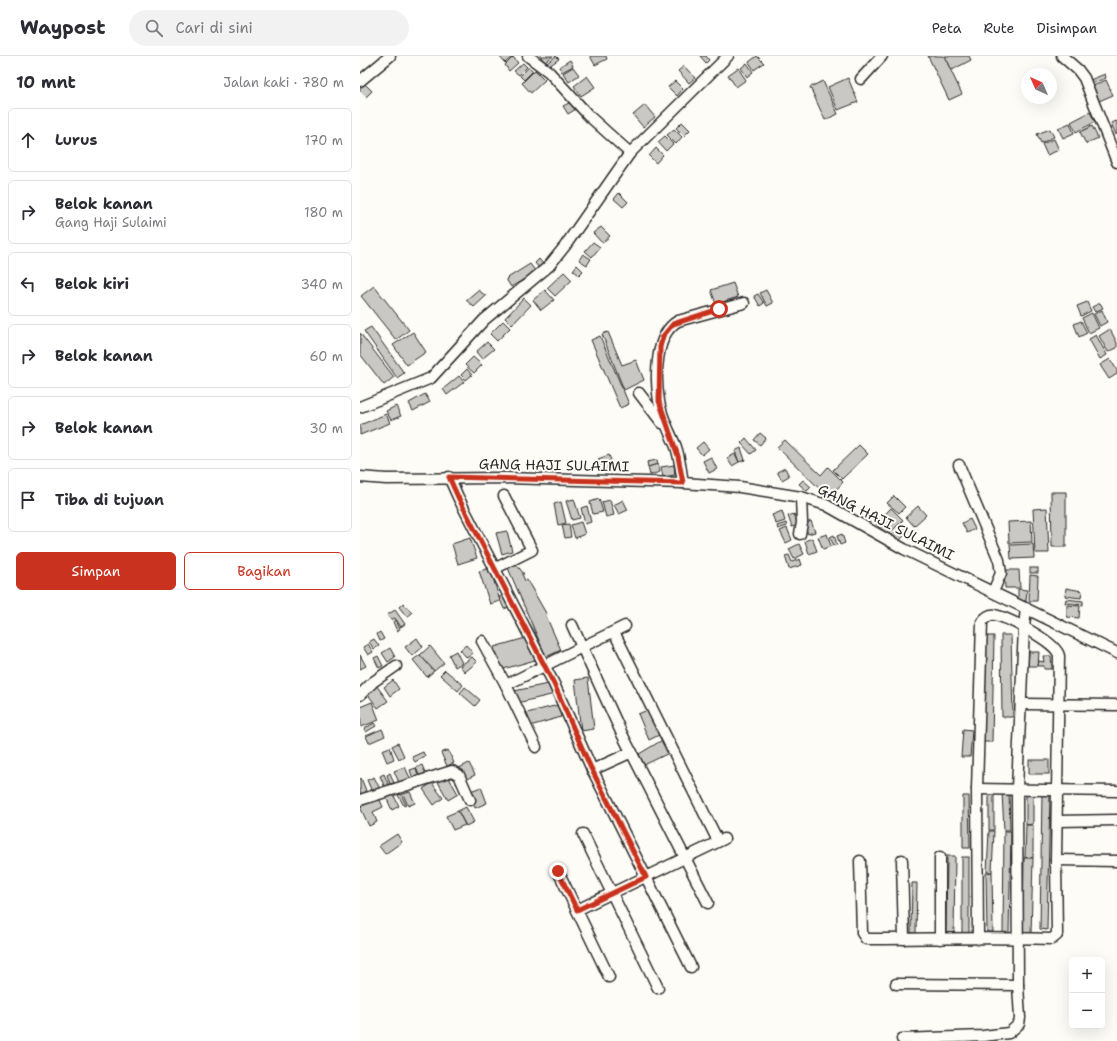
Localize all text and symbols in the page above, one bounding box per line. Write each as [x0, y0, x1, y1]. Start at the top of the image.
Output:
search box [129, 10, 409, 46]
text: Waypost [20, 15, 105, 40]
icon: search [143, 17, 165, 39]
text: Cari di sini [175, 18, 253, 38]
text: Peta [932, 19, 961, 37]
text: Rute [983, 19, 1014, 37]
text: Disimpan [1036, 19, 1097, 37]
north arrow [1021, 68, 1057, 104]
text: 10 mnt [16, 71, 76, 93]
text: Jalan kaki · 780 m [223, 74, 344, 91]
icon: ahead [17, 129, 39, 151]
text: Lurus [55, 130, 97, 150]
text: 170 m [305, 132, 343, 149]
text: Belok kanan [55, 194, 153, 214]
icon: right [17, 201, 39, 223]
text: 180 m [304, 204, 343, 221]
text: Gang Haji Sulaimi [55, 214, 167, 231]
icon: left [17, 273, 39, 295]
text: Belok kiri [55, 274, 129, 294]
text: 340 m [301, 276, 343, 293]
route start [710, 300, 728, 318]
icon: right [17, 345, 39, 367]
text: Belok kanan [55, 346, 153, 366]
text: 60 m [310, 348, 343, 365]
icon: right [17, 417, 39, 439]
text: Belok kanan [55, 418, 153, 438]
text: 30 m [309, 420, 343, 437]
street label: GANG HAJI SULAIMI [479, 455, 630, 475]
street label: GANG HAJI SULAIMI [815, 480, 957, 564]
icon: arrive [17, 489, 39, 511]
text: Tiba di tujuan [55, 490, 164, 510]
button: Simpan [16, 552, 176, 590]
button: Bagikan [184, 552, 344, 590]
route end [549, 862, 567, 880]
map controls [1069, 957, 1105, 1029]
button: + [1069, 957, 1105, 993]
button: − [1069, 993, 1105, 1029]

